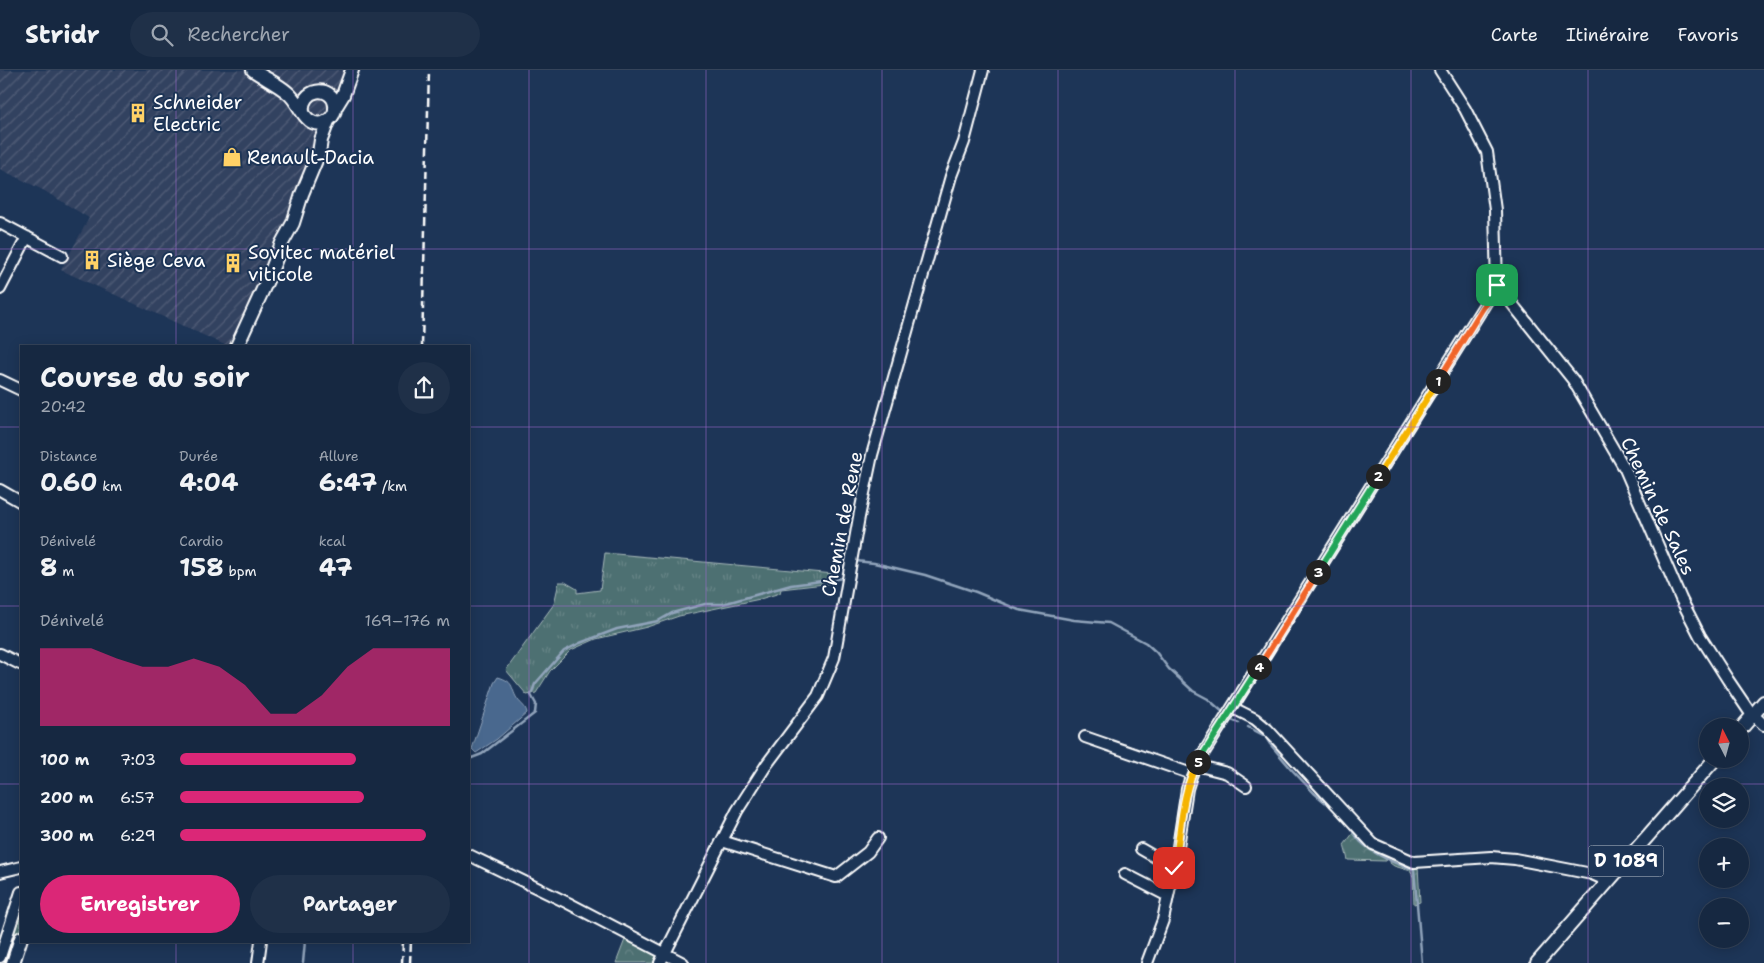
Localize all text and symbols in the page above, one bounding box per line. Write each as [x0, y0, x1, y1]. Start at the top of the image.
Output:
search box [130, 12, 480, 57]
text: Stridr [25, 19, 100, 51]
icon: search [148, 21, 176, 49]
text: Rechercher [188, 22, 290, 47]
text: Carte [1491, 23, 1538, 47]
text: Itinéraire [1566, 23, 1650, 47]
text: Favoris [1678, 23, 1739, 47]
place label: Schneider Electric [153, 90, 243, 137]
building icon: Schneider Electric [127, 102, 149, 124]
place label: Renault-Dacia [247, 145, 374, 170]
shop icon: Renault-Dacia [221, 146, 243, 168]
place label: Sovitec matériel viticole [248, 240, 395, 287]
place label: Siège Ceva [107, 248, 205, 273]
building icon: Siège Ceva [81, 249, 103, 271]
building icon: Sovitec matériel viticole [222, 252, 244, 274]
pin [1476, 264, 1518, 306]
icon: arrive [1483, 271, 1511, 299]
text: Course du soir [40, 358, 250, 396]
button: share [398, 362, 450, 414]
pin: 1 [1426, 368, 1450, 394]
text: 1 [1435, 372, 1442, 390]
text: 20:42 [40, 396, 86, 417]
street label: Chemin de Sales [1615, 433, 1701, 579]
text: Distance [40, 447, 97, 465]
text: Durée [179, 447, 218, 465]
text: Allure [319, 447, 359, 465]
street label: Chemin de Rene [816, 449, 868, 599]
pin: 2 [1366, 464, 1390, 488]
text: 0.60 [40, 465, 98, 499]
text: 4:04 [179, 465, 239, 499]
text: 6:47 [319, 465, 377, 499]
text: 2 [1374, 467, 1383, 485]
text: km [98, 477, 122, 495]
text: /km [377, 477, 407, 495]
text: Dénivelé [40, 532, 96, 550]
text: Cardio [179, 532, 223, 550]
text: kcal [319, 532, 346, 550]
text: 8 [40, 550, 58, 584]
text: 158 [179, 550, 224, 584]
text: 47 [319, 550, 353, 584]
pin: 3 [1306, 560, 1330, 584]
text: m [58, 562, 74, 580]
text: bpm [224, 562, 257, 580]
text: 3 [1314, 563, 1323, 581]
text: Dénivelé [40, 610, 104, 631]
text: 169–176 m [365, 610, 450, 631]
pin: 4 [1246, 654, 1272, 680]
text: 4 [1255, 658, 1264, 676]
north arrow [1699, 718, 1749, 768]
map controls [1699, 718, 1749, 948]
text: 100 m [40, 749, 89, 770]
text: 7:03 [120, 749, 156, 770]
pin: 5 [1186, 750, 1210, 774]
text: 5 [1194, 753, 1203, 771]
button: layers [1699, 778, 1749, 828]
text: 200 m [40, 787, 93, 808]
text: 6:57 [120, 787, 155, 808]
text: 300 m [40, 825, 94, 846]
text: 6:29 [120, 825, 156, 846]
button: + [1699, 838, 1749, 888]
road number: D 1089 [1588, 846, 1664, 876]
pin [1153, 847, 1195, 889]
icon: check [1160, 854, 1188, 882]
button: Enregistrer [40, 875, 240, 933]
button: Partager [250, 875, 450, 933]
button: − [1699, 898, 1749, 948]

